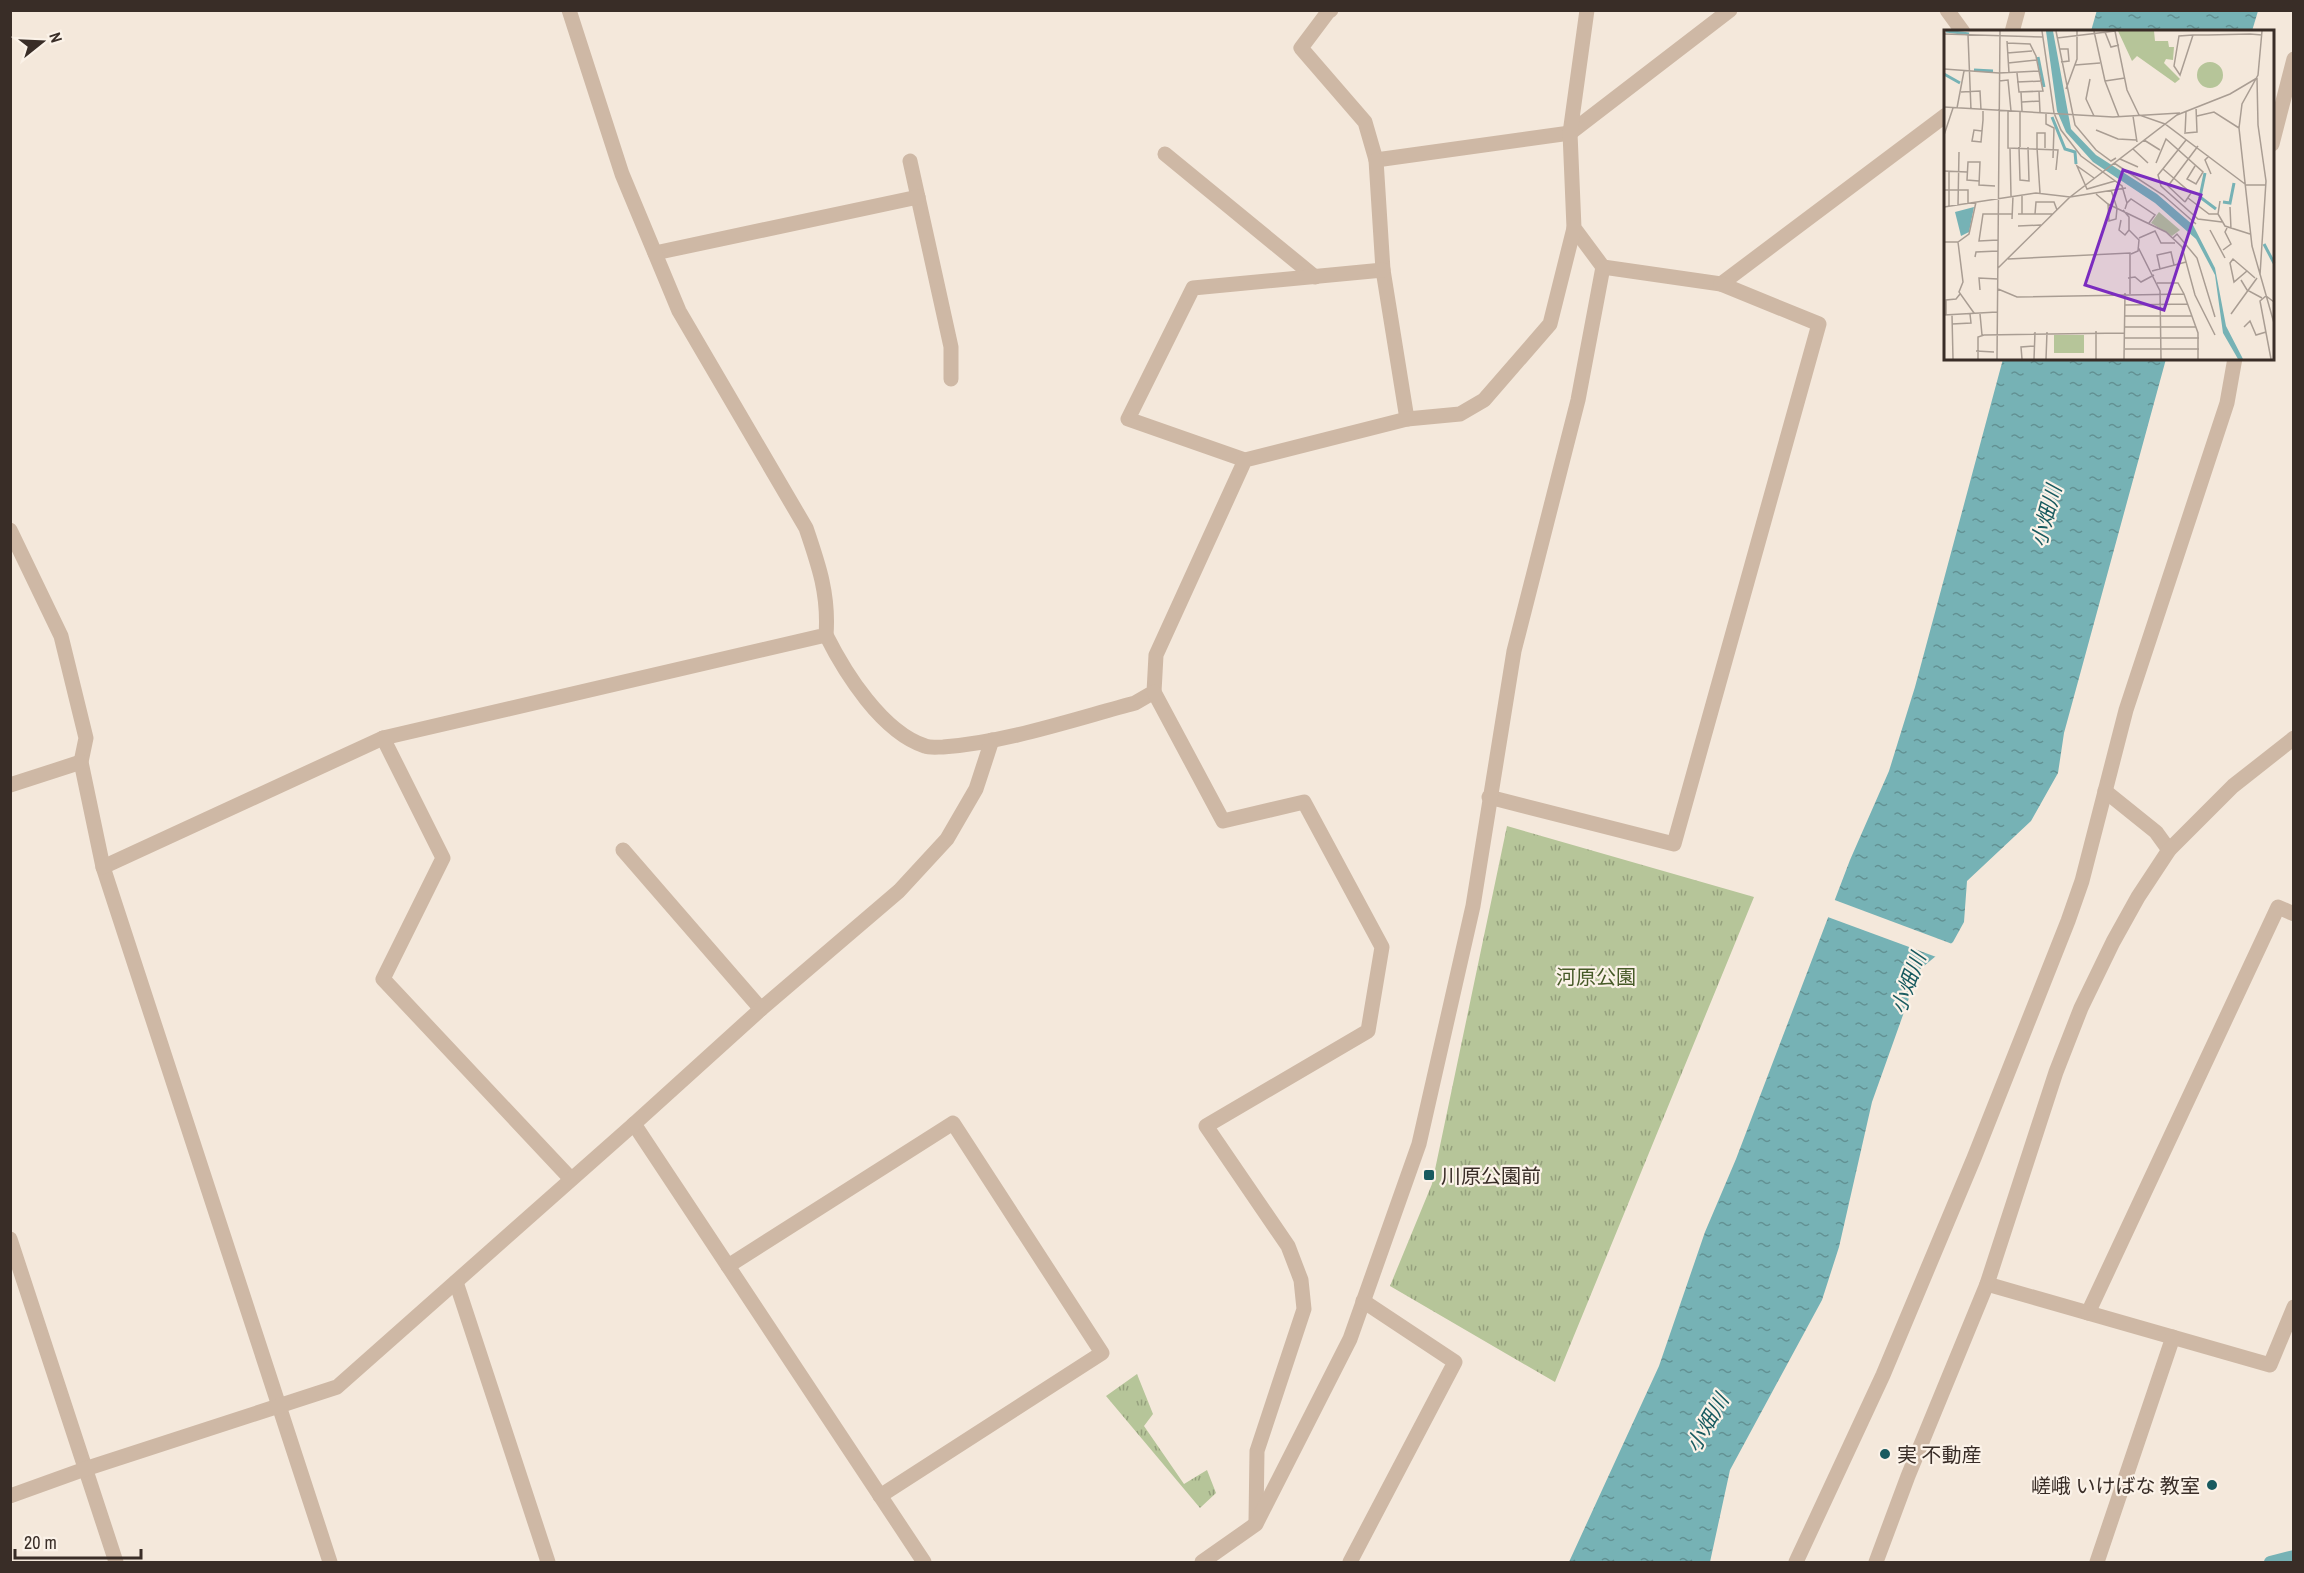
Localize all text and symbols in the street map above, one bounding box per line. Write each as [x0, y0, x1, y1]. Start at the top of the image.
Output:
north arrow [12, 12, 72, 72]
text: N [44, 29, 68, 45]
inset map [1944, 30, 2274, 360]
water label: 小畑川 [2024, 480, 2069, 550]
water label: 小畑川 [1884, 947, 1933, 1018]
park label: 河原公園 [1556, 963, 1636, 990]
place label: 川原公園前 [1441, 1162, 1541, 1189]
marker: 川原公園前 [1422, 1168, 1436, 1182]
water label: 小畑川 [1679, 1387, 1736, 1458]
place label: 実 不動産 [1897, 1441, 1982, 1468]
marker: 実 不動産 [1878, 1447, 1892, 1461]
place label: 嵯峨 いけばな 教室 [2031, 1472, 2200, 1499]
marker: 嵯峨 いけばな 教室 [2205, 1478, 2219, 1492]
scale bar [15, 1522, 141, 1560]
text: 20 m [24, 1530, 57, 1555]

